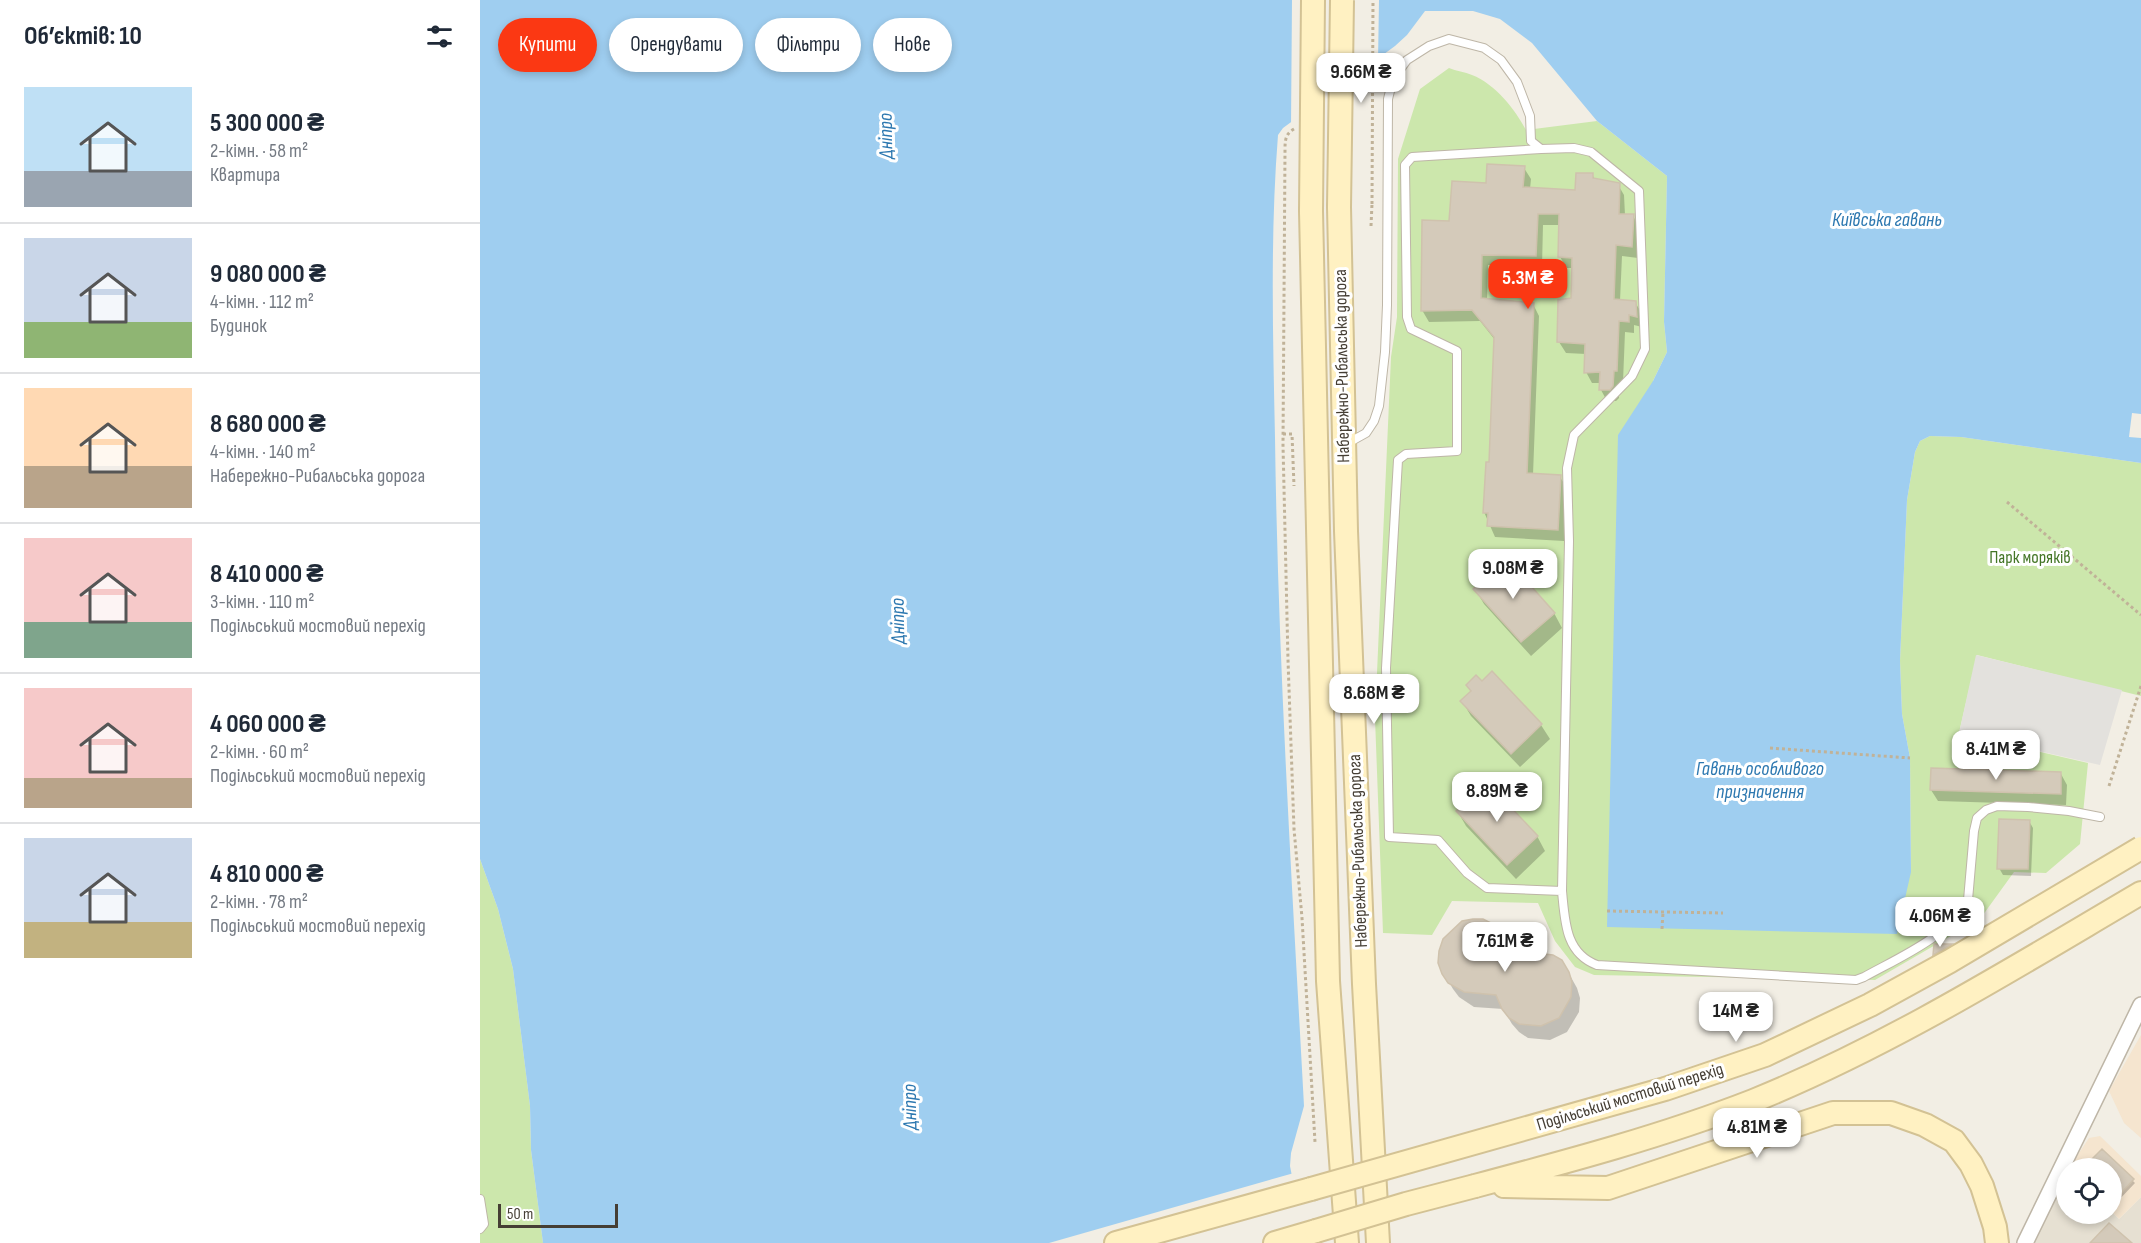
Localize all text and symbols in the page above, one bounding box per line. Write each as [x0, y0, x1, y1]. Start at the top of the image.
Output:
chip: Купити [498, 18, 597, 72]
chip: Орендувати [609, 18, 743, 72]
chip: Фільтри [755, 18, 861, 72]
chip: Нове [873, 18, 952, 72]
icon: filters [423, 20, 456, 53]
text: Об’єктів: 10 [24, 21, 142, 52]
pin: 9.66M ₴ [1306, 53, 1416, 104]
text: 9.66M ₴ [1330, 60, 1392, 84]
text: 5 300 000 ₴ [210, 108, 324, 139]
icon: home [72, 111, 144, 183]
water label: Дніпро [874, 113, 898, 160]
text: 2-кімн. · 58 m² [210, 139, 308, 163]
text: Квартира [210, 163, 280, 187]
water label: Київська гавань [1832, 208, 1942, 232]
text: 9 080 000 ₴ [210, 259, 326, 290]
pin: 5.3M ₴ [1479, 259, 1577, 310]
icon: home [72, 262, 144, 334]
text: 5.3M ₴ [1502, 266, 1554, 290]
street label: Набережно-Рибальська дорога [1330, 269, 1354, 463]
text: 4-кімн. · 112 m² [210, 290, 314, 314]
text: Будинок [210, 314, 267, 338]
text: 8 680 000 ₴ [210, 409, 326, 440]
icon: home [72, 412, 144, 484]
text: 4-кімн. · 140 m² [210, 440, 316, 464]
text: Набережно-Рибальська дорога [210, 464, 425, 488]
park label: Парк моряків [1989, 547, 2071, 568]
pin: 9.08M ₴ [1458, 549, 1568, 600]
text: 9.08M ₴ [1482, 556, 1544, 580]
text: 8 410 000 ₴ [210, 559, 324, 590]
icon: home [72, 562, 144, 634]
text: 3-кімн. · 110 m² [210, 590, 314, 614]
water label: Дніпро [886, 598, 910, 645]
text: Подільський мостовий перехід [210, 614, 426, 638]
pin: 8.68M ₴ [1319, 674, 1429, 725]
text: 8.68M ₴ [1343, 681, 1405, 705]
text: 4 060 000 ₴ [210, 709, 326, 740]
icon: home [72, 712, 144, 784]
pin: 8.41M ₴ [1941, 730, 2051, 781]
text: 8.41M ₴ [1966, 737, 2026, 761]
text: 2-кімн. · 60 m² [210, 740, 309, 764]
street label: Набережно-Рибальська дорога [1344, 754, 1372, 948]
water label: Гавань особливого призначення [1696, 757, 1824, 804]
text: Подільський мостовий перехід [210, 764, 426, 788]
pin: 8.89M ₴ [1442, 772, 1552, 823]
text: 8.89M ₴ [1466, 779, 1528, 803]
text: 4 810 000 ₴ [210, 859, 324, 890]
icon: home [72, 862, 144, 934]
text: 2-кімн. · 78 m² [210, 890, 308, 914]
pin: 4.06M ₴ [1885, 897, 1995, 948]
text: 4.06M ₴ [1909, 904, 1971, 928]
text: Подільський мостовий перехід [210, 914, 426, 938]
pin: 7.61M ₴ [1450, 922, 1560, 973]
text: 7.61M ₴ [1476, 929, 1534, 953]
pin: 14M ₴ [1694, 992, 1778, 1043]
text: 14M ₴ [1713, 999, 1759, 1023]
street label: Подільський мостовий перехід [1534, 1059, 1726, 1135]
water label: Дніпро [898, 1084, 922, 1131]
pin: 4.81M ₴ [1702, 1108, 1812, 1159]
text: 4.81M ₴ [1727, 1115, 1787, 1139]
map controls [2056, 1158, 2122, 1224]
button: locate [2056, 1158, 2122, 1224]
scale bar [498, 1201, 618, 1228]
text: 50 m [507, 1205, 533, 1224]

